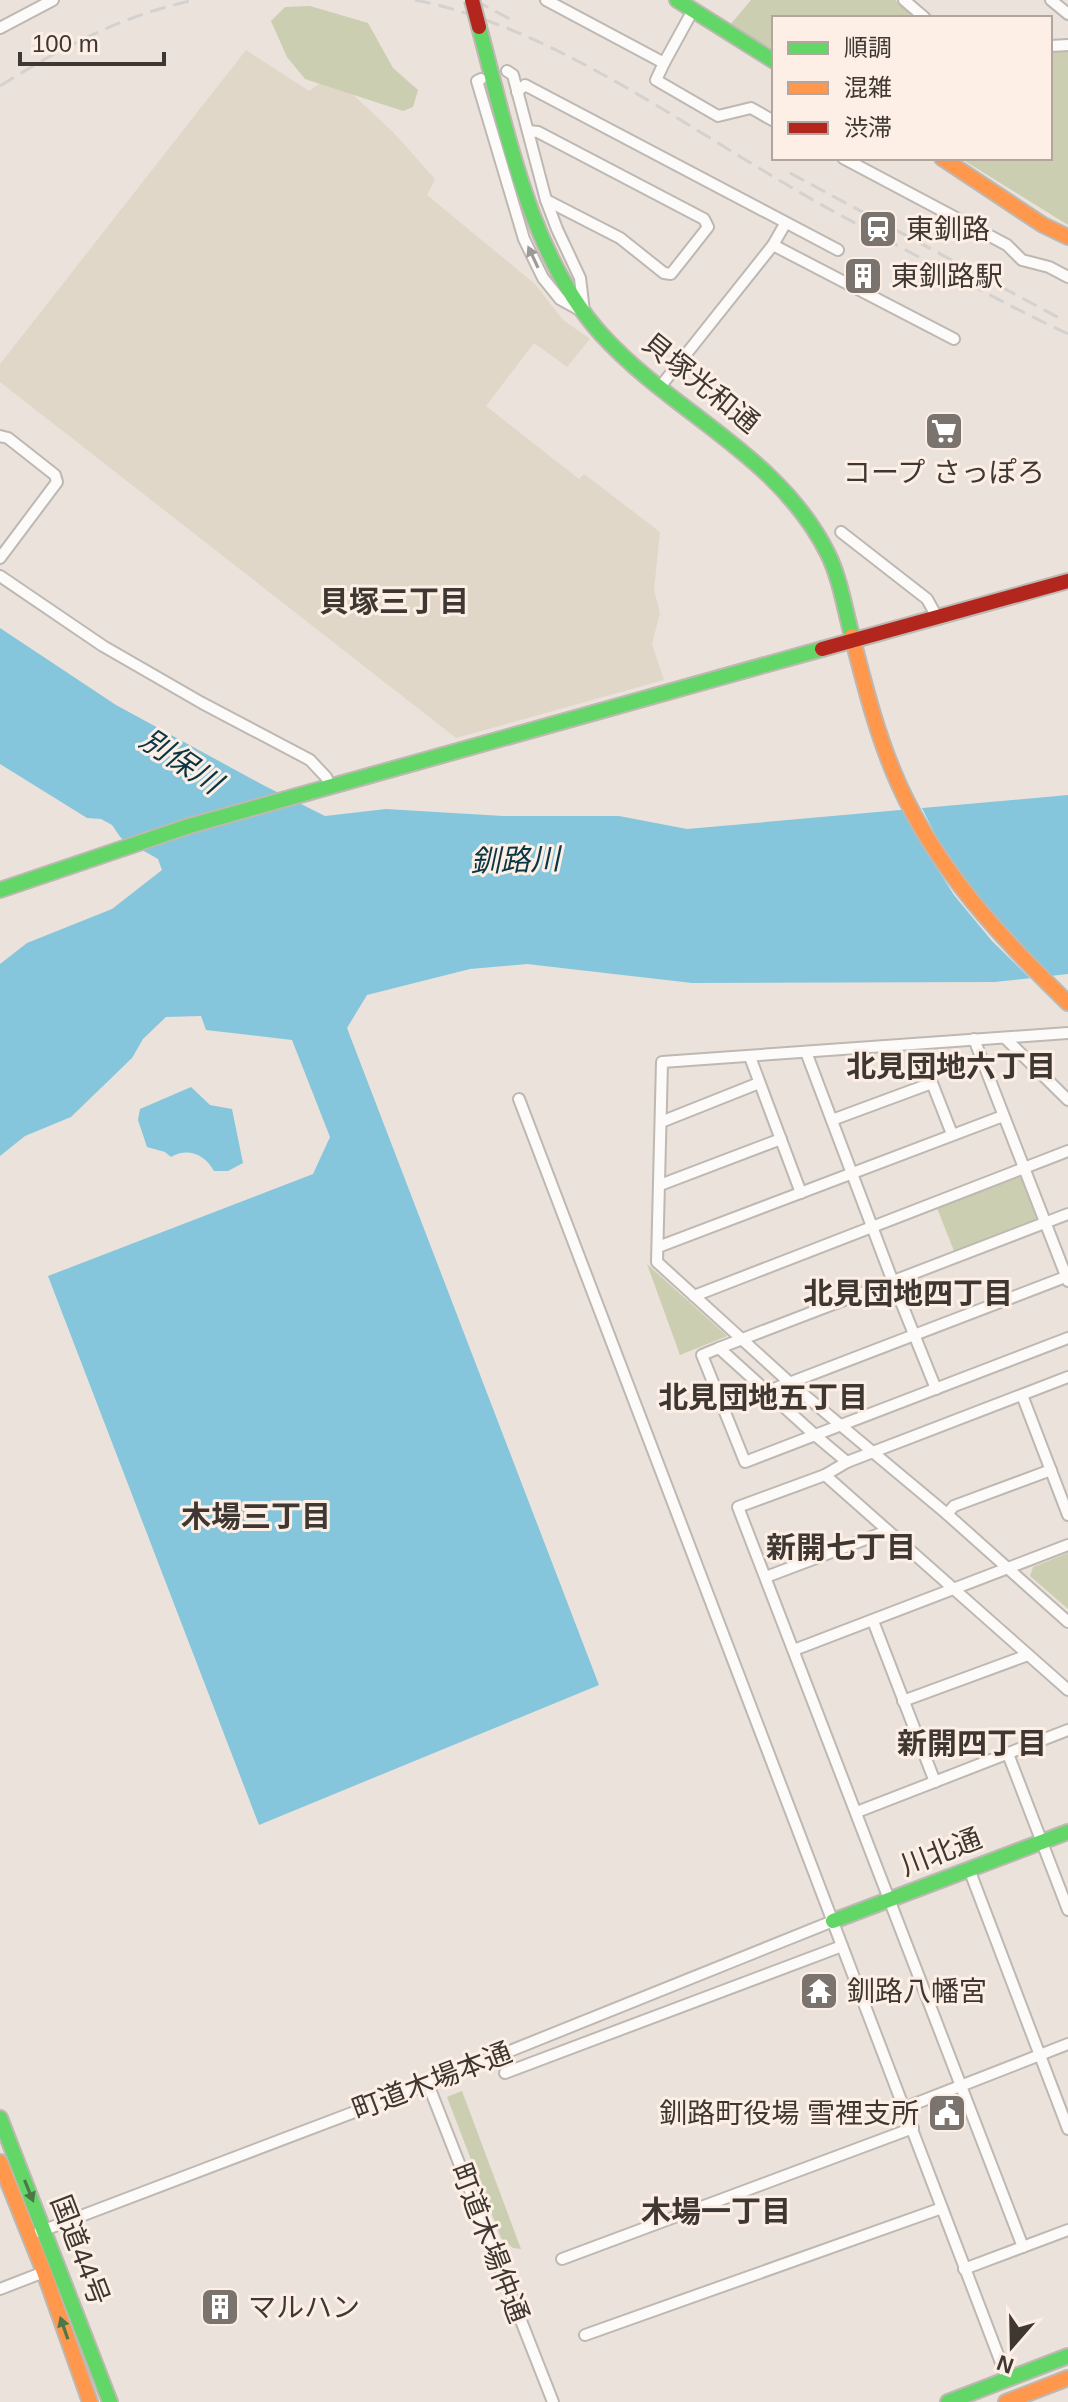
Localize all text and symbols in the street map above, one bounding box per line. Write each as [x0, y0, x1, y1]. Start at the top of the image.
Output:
scale bar [20, 16, 164, 66]
legend [772, 16, 1052, 160]
text: 100 m [32, 30, 99, 57]
text: 順調 [844, 34, 892, 61]
text: 混雑 [844, 74, 892, 101]
text: 渋滞 [844, 114, 892, 141]
station icon: 東釧路 [857, 208, 899, 250]
place label: 東釧路 [906, 214, 990, 245]
one-way arrow [526, 246, 540, 269]
building icon: 東釧路駅 [842, 255, 884, 297]
place label: 東釧路駅 [891, 261, 1003, 292]
street label: 貝塚光和通 [637, 327, 765, 439]
supermarket icon: コープ さっぽろ [923, 410, 965, 452]
place label: コープ さっぽろ [843, 457, 1045, 488]
district label: 貝塚三丁目 [319, 585, 469, 618]
water label: 別保川 [134, 722, 230, 802]
water label: 釧路川 [469, 842, 564, 878]
district label: 北見団地六丁目 [846, 1050, 1056, 1083]
district label: 北見団地四丁目 [803, 1277, 1013, 1310]
district label: 北見団地五丁目 [658, 1381, 868, 1414]
district label: 木場三丁目 [181, 1500, 331, 1533]
district label: 新開七丁目 [766, 1531, 916, 1564]
district label: 新開四丁目 [897, 1727, 1047, 1760]
street label: 川北通 [896, 1822, 986, 1882]
temple icon: 釧路八幡宮 [798, 1970, 840, 2012]
place label: 釧路八幡宮 [847, 1976, 987, 2007]
street label: 町道木場本通 [348, 2036, 516, 2126]
public building icon: 釧路町役場 雪裡支所 [926, 2092, 968, 2134]
place label: 釧路町役場 雪裡支所 [659, 2098, 919, 2129]
street label: 町道木場仲通 [445, 2159, 535, 2327]
one-way arrow [23, 2179, 36, 2203]
street label: 国道44号 [45, 2191, 115, 2309]
district label: 木場一丁目 [641, 2195, 791, 2228]
building icon: マルハン [199, 2286, 241, 2328]
place label: マルハン [248, 2292, 360, 2323]
north arrow [972, 2306, 1052, 2386]
one-way arrow [58, 2316, 70, 2340]
text: N [994, 2350, 1017, 2379]

